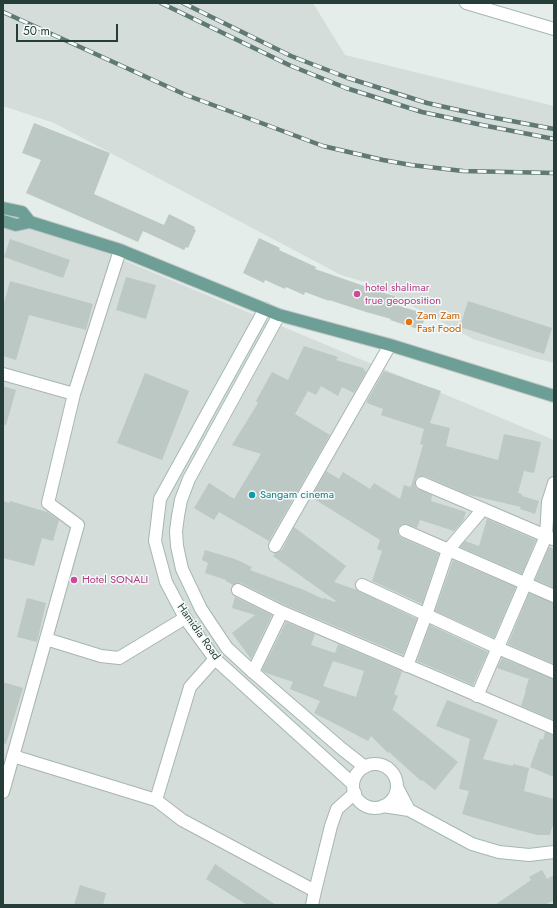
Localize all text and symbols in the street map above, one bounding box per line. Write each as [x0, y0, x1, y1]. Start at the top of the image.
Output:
scale bar [18, 16, 120, 42]
text: 50 m [23, 22, 50, 40]
place label: hotel shalimar true geoposition [365, 281, 441, 307]
marker: hotel shalimar true geoposition [352, 289, 362, 299]
place label: Zam Zam Fast Food [417, 309, 461, 335]
marker: Zam Zam Fast Food [404, 317, 414, 327]
place label: Sangam cinema [260, 488, 334, 502]
marker: Sangam cinema [247, 490, 257, 500]
place label: Hotel SONALI [82, 573, 148, 587]
marker: Hotel SONALI [69, 575, 79, 585]
street label: Hamidia Road [174, 601, 222, 663]

